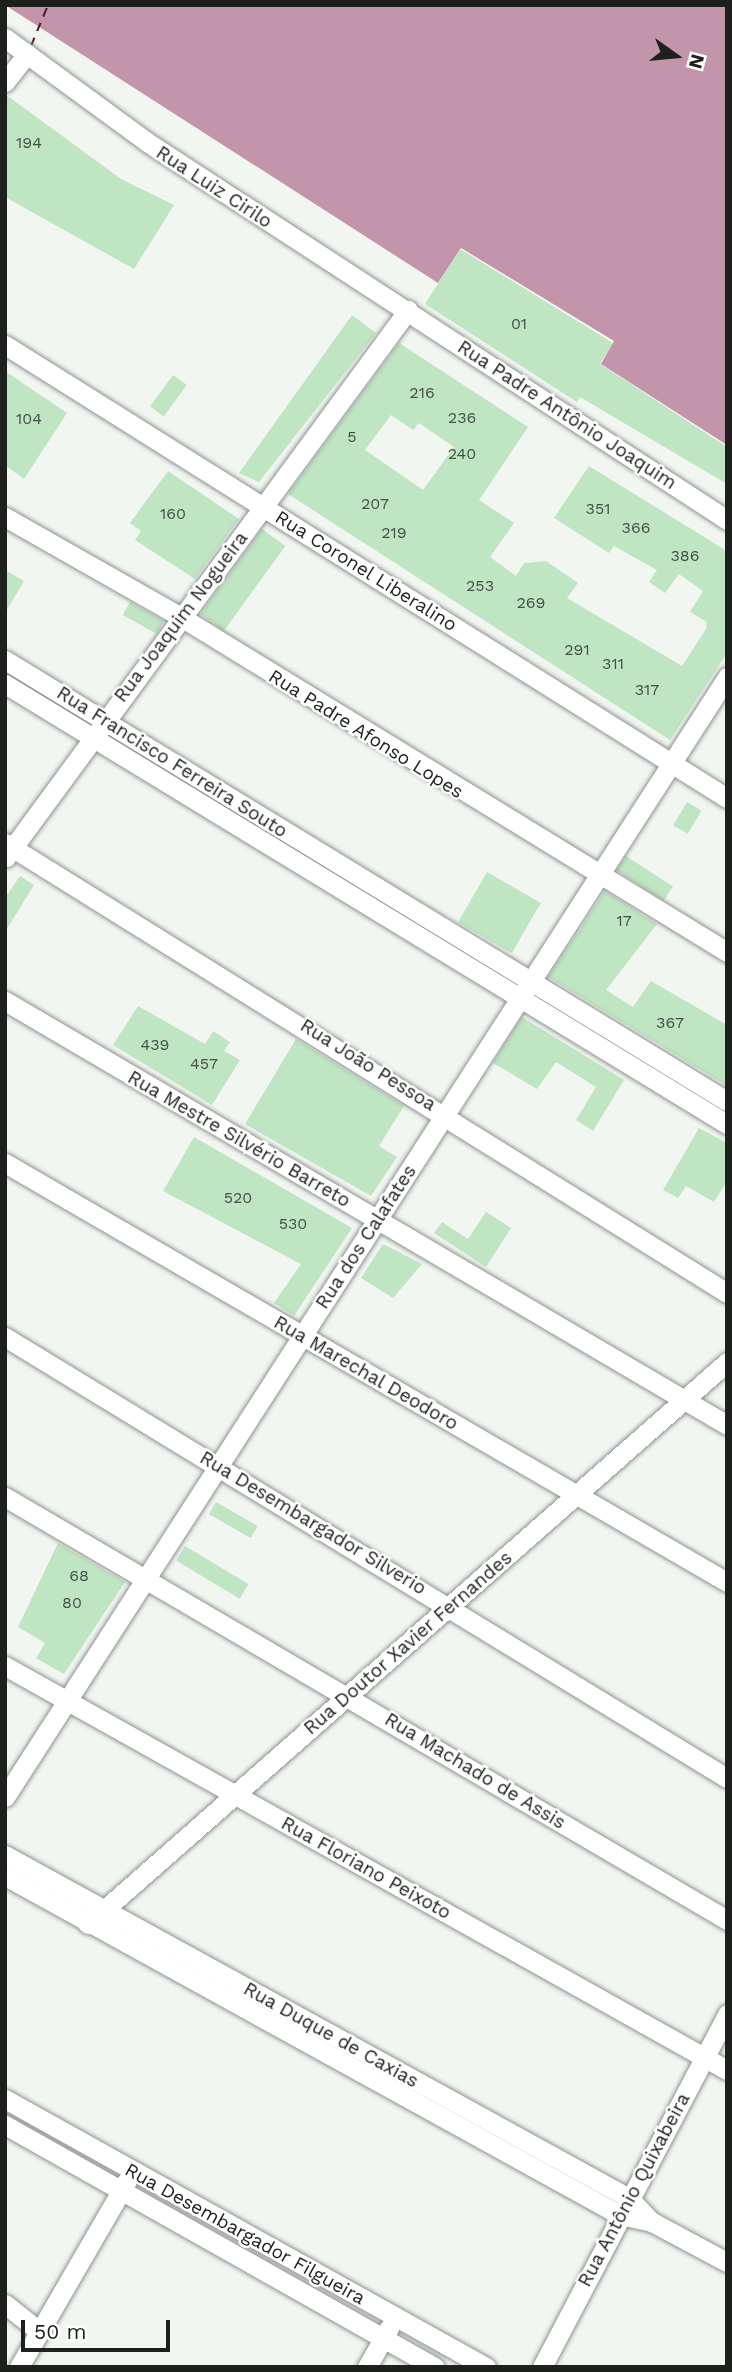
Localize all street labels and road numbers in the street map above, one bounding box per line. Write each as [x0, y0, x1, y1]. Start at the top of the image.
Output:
street label: Rua Luiz Cirilo [152, 141, 276, 233]
street label: Rua Padre Antônio Joaquim [452, 335, 682, 495]
street label: Rua Coronel Liberalino [270, 505, 462, 637]
street label: Rua Joaquim Nogueira [109, 527, 253, 707]
street label: Rua Padre Afonso Lopes [264, 664, 468, 804]
street label: Rua Francisco Ferreira Souto [52, 681, 292, 843]
street label: Rua João Pessoa [296, 1014, 440, 1116]
street label: Rua Mestre Silvério Barreto [123, 1066, 355, 1212]
street label: Rua dos Calafates [311, 1160, 421, 1314]
street label: Rua Marechal Deodoro [269, 1311, 463, 1435]
street label: Rua Desembargador Silverio [195, 1446, 431, 1600]
street label: Rua Doutor Xavier Fernandes [299, 1546, 517, 1740]
street label: Rua Machado de Assis [380, 1708, 570, 1834]
street label: Rua Floriano Peixoto [277, 1812, 455, 1924]
street label: Rua Duque de Caxias [239, 1977, 423, 2093]
street label: Rua Antônio Quixabeira [573, 2089, 695, 2291]
street label: Rua Desembargador Filgueira [121, 2158, 369, 2310]

